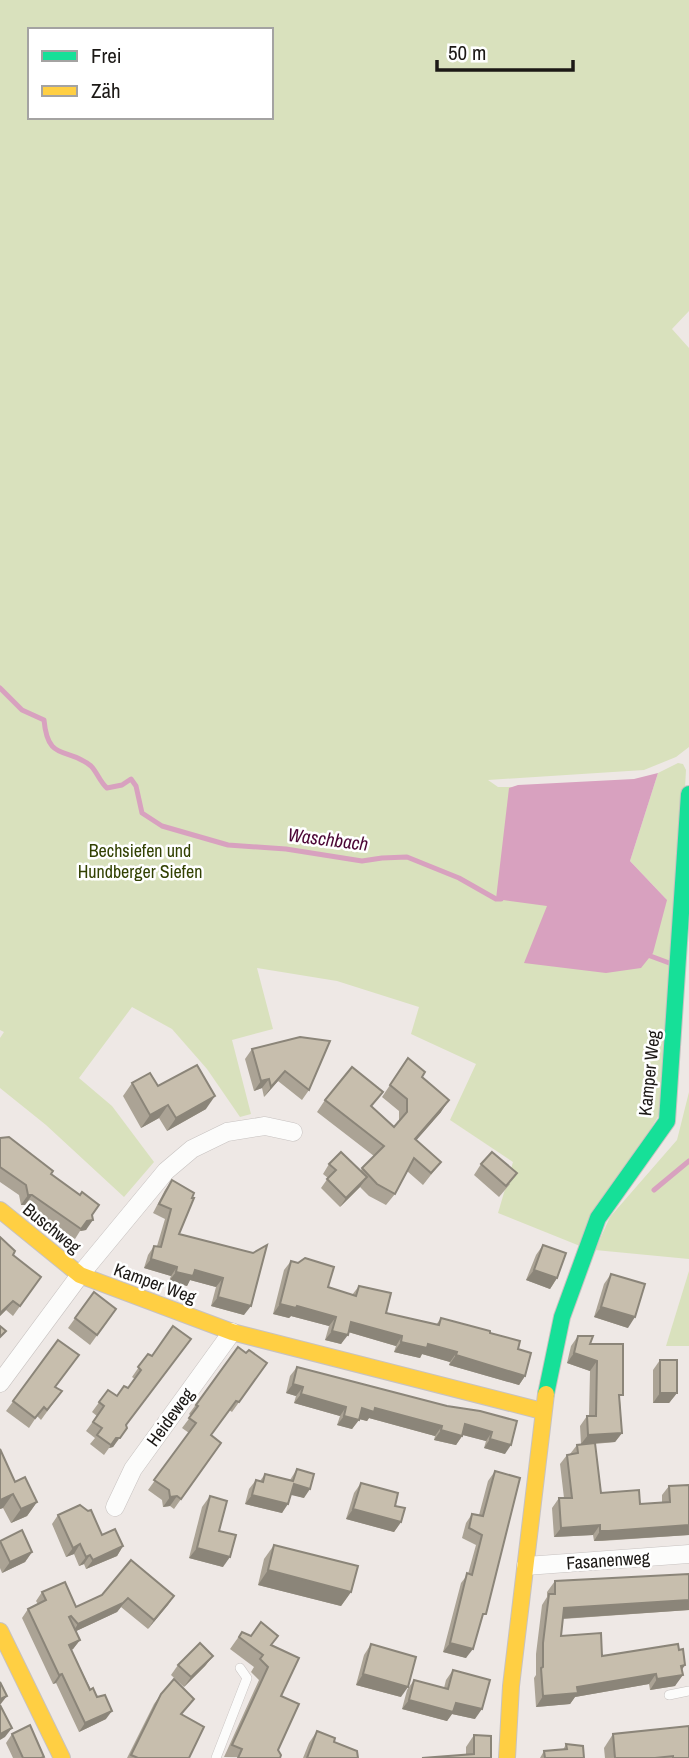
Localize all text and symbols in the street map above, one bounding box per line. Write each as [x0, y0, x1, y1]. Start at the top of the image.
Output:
legend [28, 28, 273, 119]
scale bar [437, 28, 574, 72]
text: 50 m [448, 38, 486, 67]
text: Frei [91, 41, 122, 70]
text: Zäh [91, 76, 121, 105]
water label: Waschbach [286, 821, 370, 857]
park label: Bechsiefen und Hundberger Siefen [78, 838, 202, 884]
street label: Kamper Weg [632, 1028, 666, 1117]
street label: Buschweg [18, 1197, 87, 1260]
street label: Kamper Weg [110, 1257, 200, 1310]
street label: Heideweg [140, 1382, 200, 1451]
street label: Fasanenweg [565, 1545, 651, 1575]

